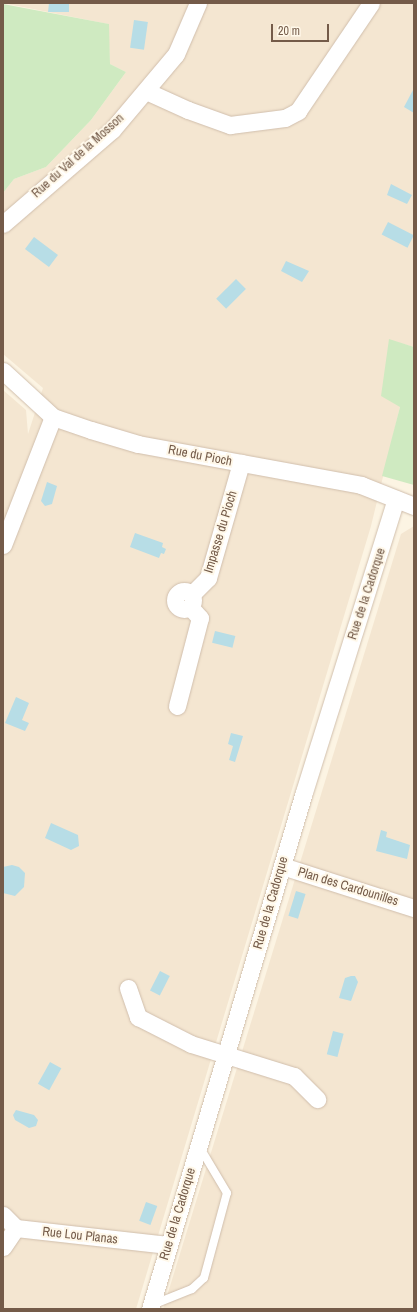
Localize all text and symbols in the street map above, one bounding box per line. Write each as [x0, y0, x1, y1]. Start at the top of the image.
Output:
scale bar [273, 16, 331, 42]
text: 20 m [278, 23, 300, 39]
street label: Rue du Val de la Mosson [29, 111, 127, 201]
street label: Rue du Pioch [167, 442, 233, 470]
street label: Impasse du Pioch [201, 489, 241, 575]
street label: Rue de la Cadorque [345, 546, 389, 642]
street label: Rue de la Cadorque [250, 855, 292, 951]
street label: Plan des Cardounilles [296, 864, 400, 910]
street label: Rue de la Cadorque [157, 1166, 199, 1262]
street label: Rue Lou Planas [41, 1224, 119, 1248]

